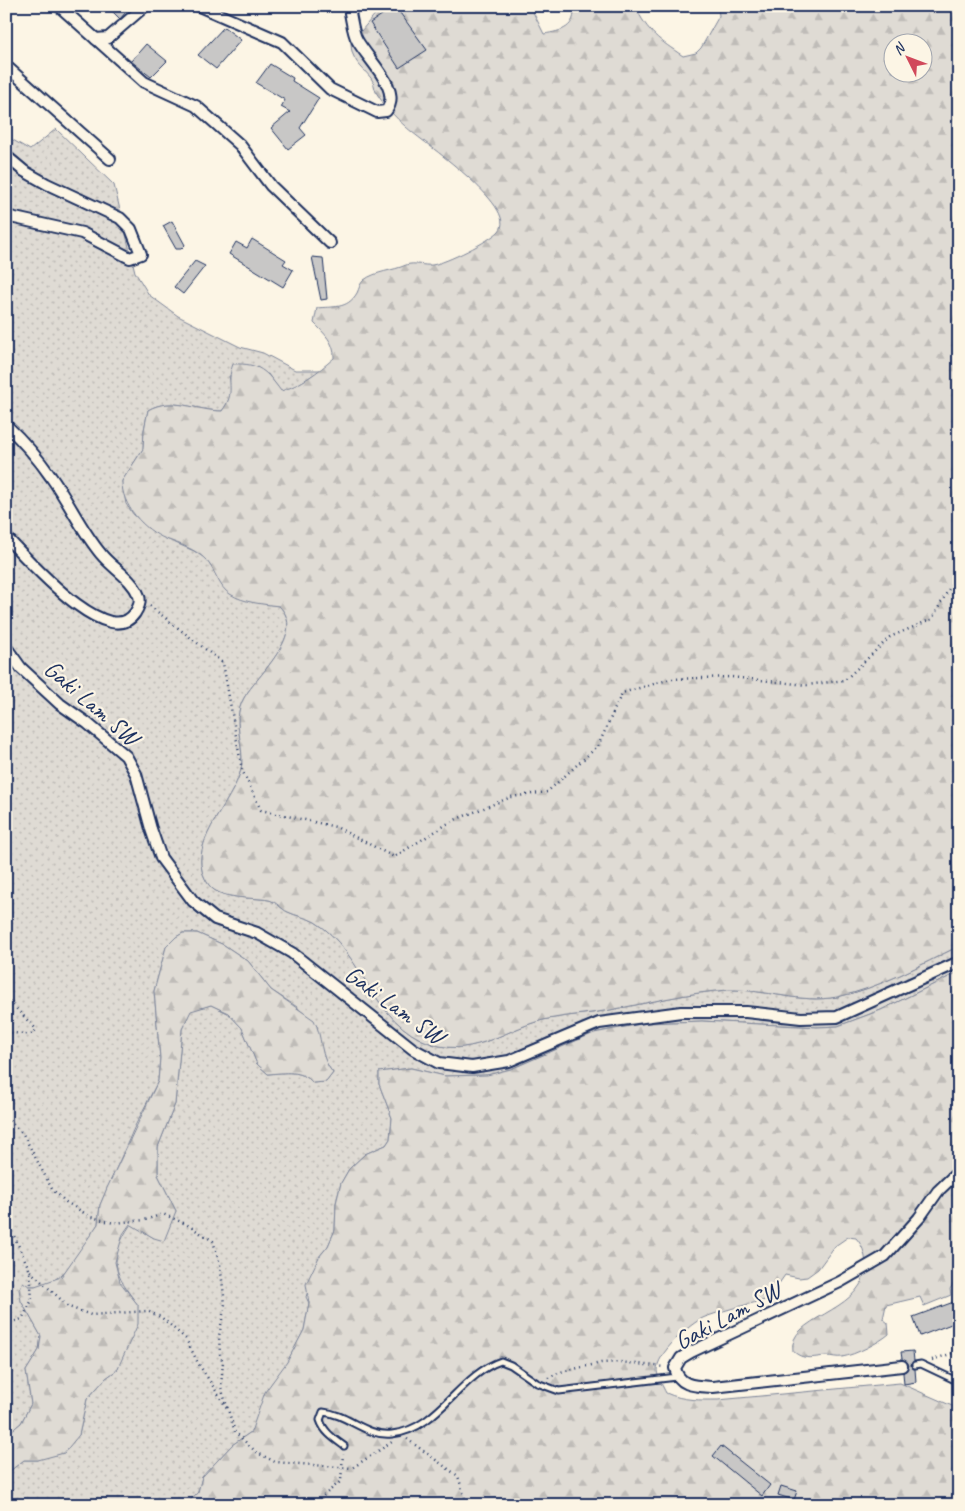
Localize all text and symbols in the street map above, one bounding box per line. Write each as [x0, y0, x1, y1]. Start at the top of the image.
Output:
north arrow [882, 32, 932, 82]
text: N [889, 39, 909, 59]
street label: Gaki Lam SW [37, 653, 148, 755]
street label: Gaki Lam SW [338, 958, 454, 1054]
street label: Gaki Lam SW [669, 1273, 789, 1357]

